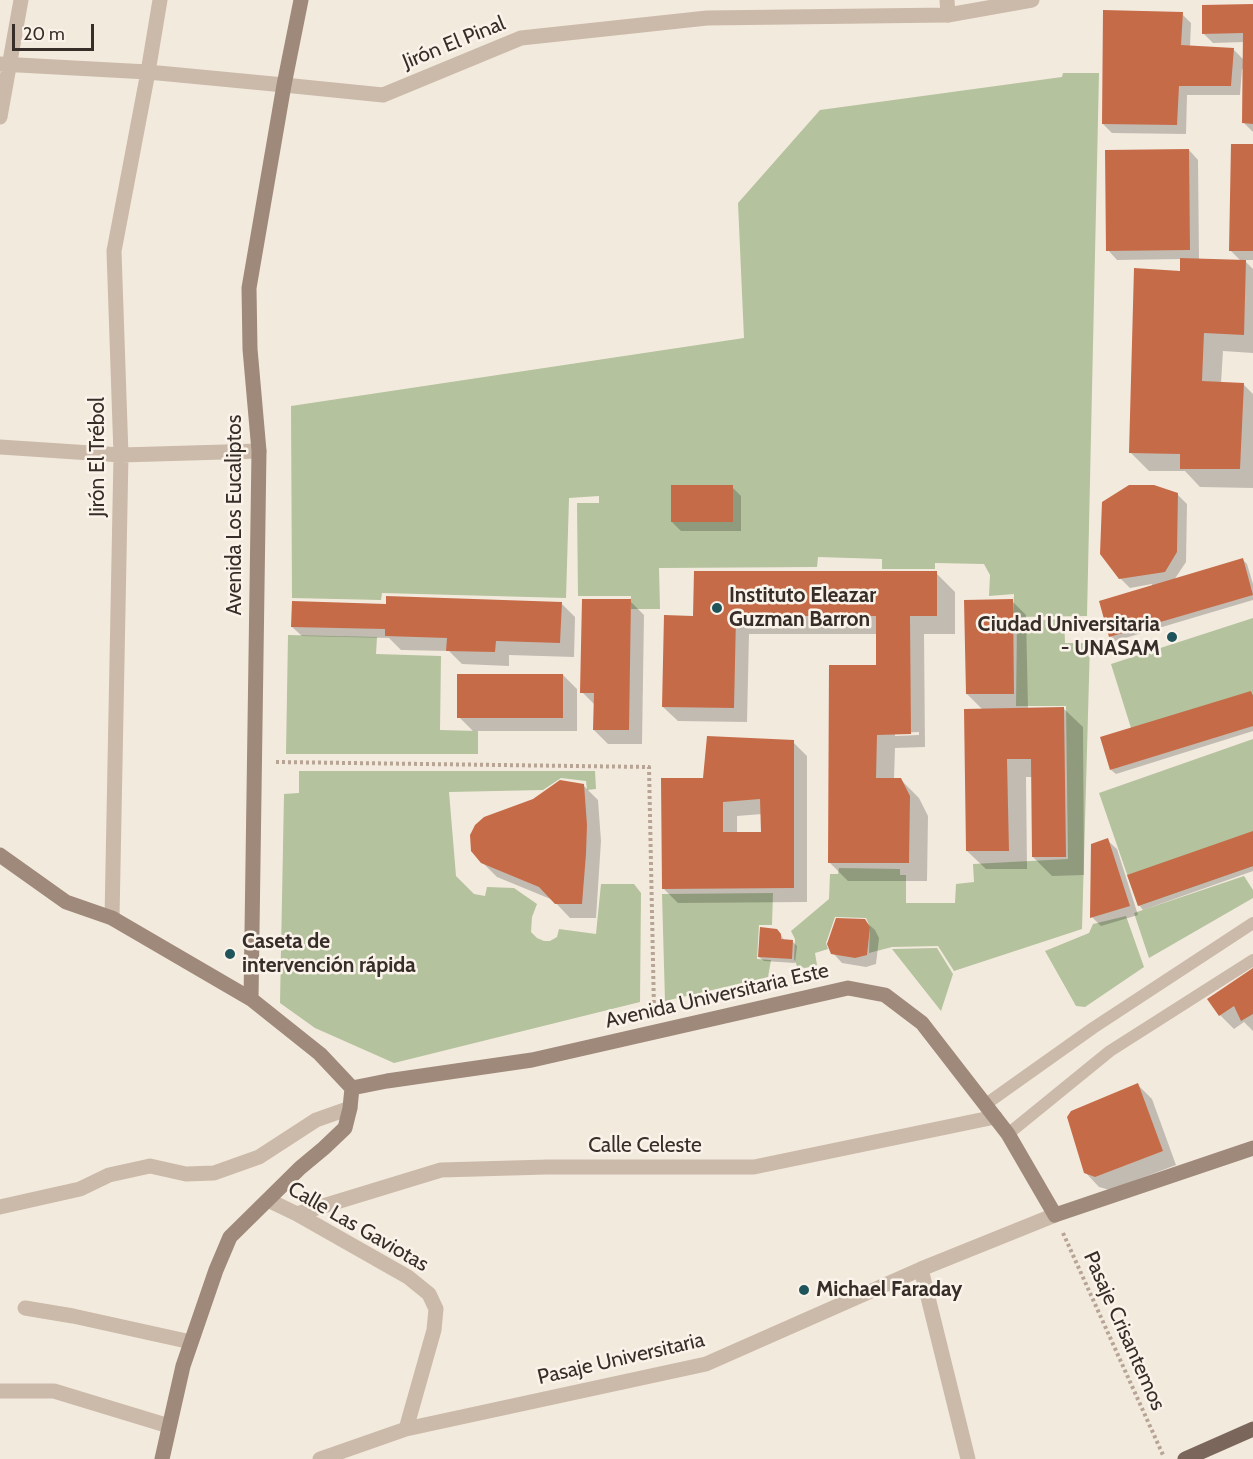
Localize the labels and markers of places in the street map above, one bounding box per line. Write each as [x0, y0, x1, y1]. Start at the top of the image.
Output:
place label: Instituto Eleazar Guzman Barron [729, 583, 876, 633]
marker: Instituto Eleazar Guzman Barron [710, 601, 724, 615]
place label: Ciudad Universitaria - UNASAM [978, 612, 1160, 662]
marker: Ciudad Universitaria - UNASAM [1165, 630, 1179, 644]
place label: Caseta de intervención rápida [242, 929, 416, 979]
marker: Caseta de intervención rápida [223, 947, 237, 961]
place label: Michael Faraday [816, 1277, 962, 1303]
marker: Michael Faraday [797, 1283, 811, 1297]

